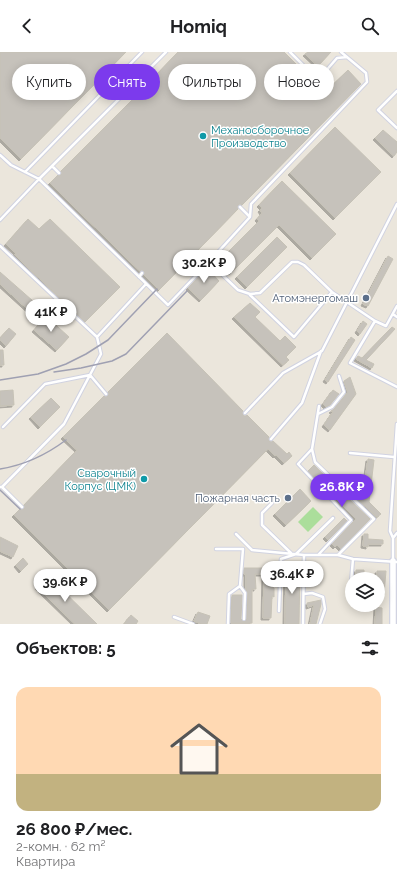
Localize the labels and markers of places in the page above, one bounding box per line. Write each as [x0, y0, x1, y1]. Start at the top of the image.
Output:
place label: Механосборочное Производство [211, 124, 310, 150]
marker: Механосборочное Производство [198, 131, 208, 141]
pin: 30.2K ₽ [167, 250, 241, 284]
place label: Атомэнергомаш [272, 292, 358, 305]
marker: Атомэнергомаш [361, 293, 371, 303]
pin: 41K ₽ [23, 299, 79, 333]
place label: Сварочный Корпус (ЦМК) [65, 467, 136, 493]
marker: Сварочный Корпус (ЦМК) [139, 474, 149, 484]
pin: 26.8K ₽ [305, 474, 379, 508]
place label: Пожарная часть [195, 492, 281, 505]
marker: Пожарная часть [283, 493, 293, 503]
pin: 36.4K ₽ [255, 561, 329, 595]
pin: 39.6K ₽ [28, 569, 102, 603]

